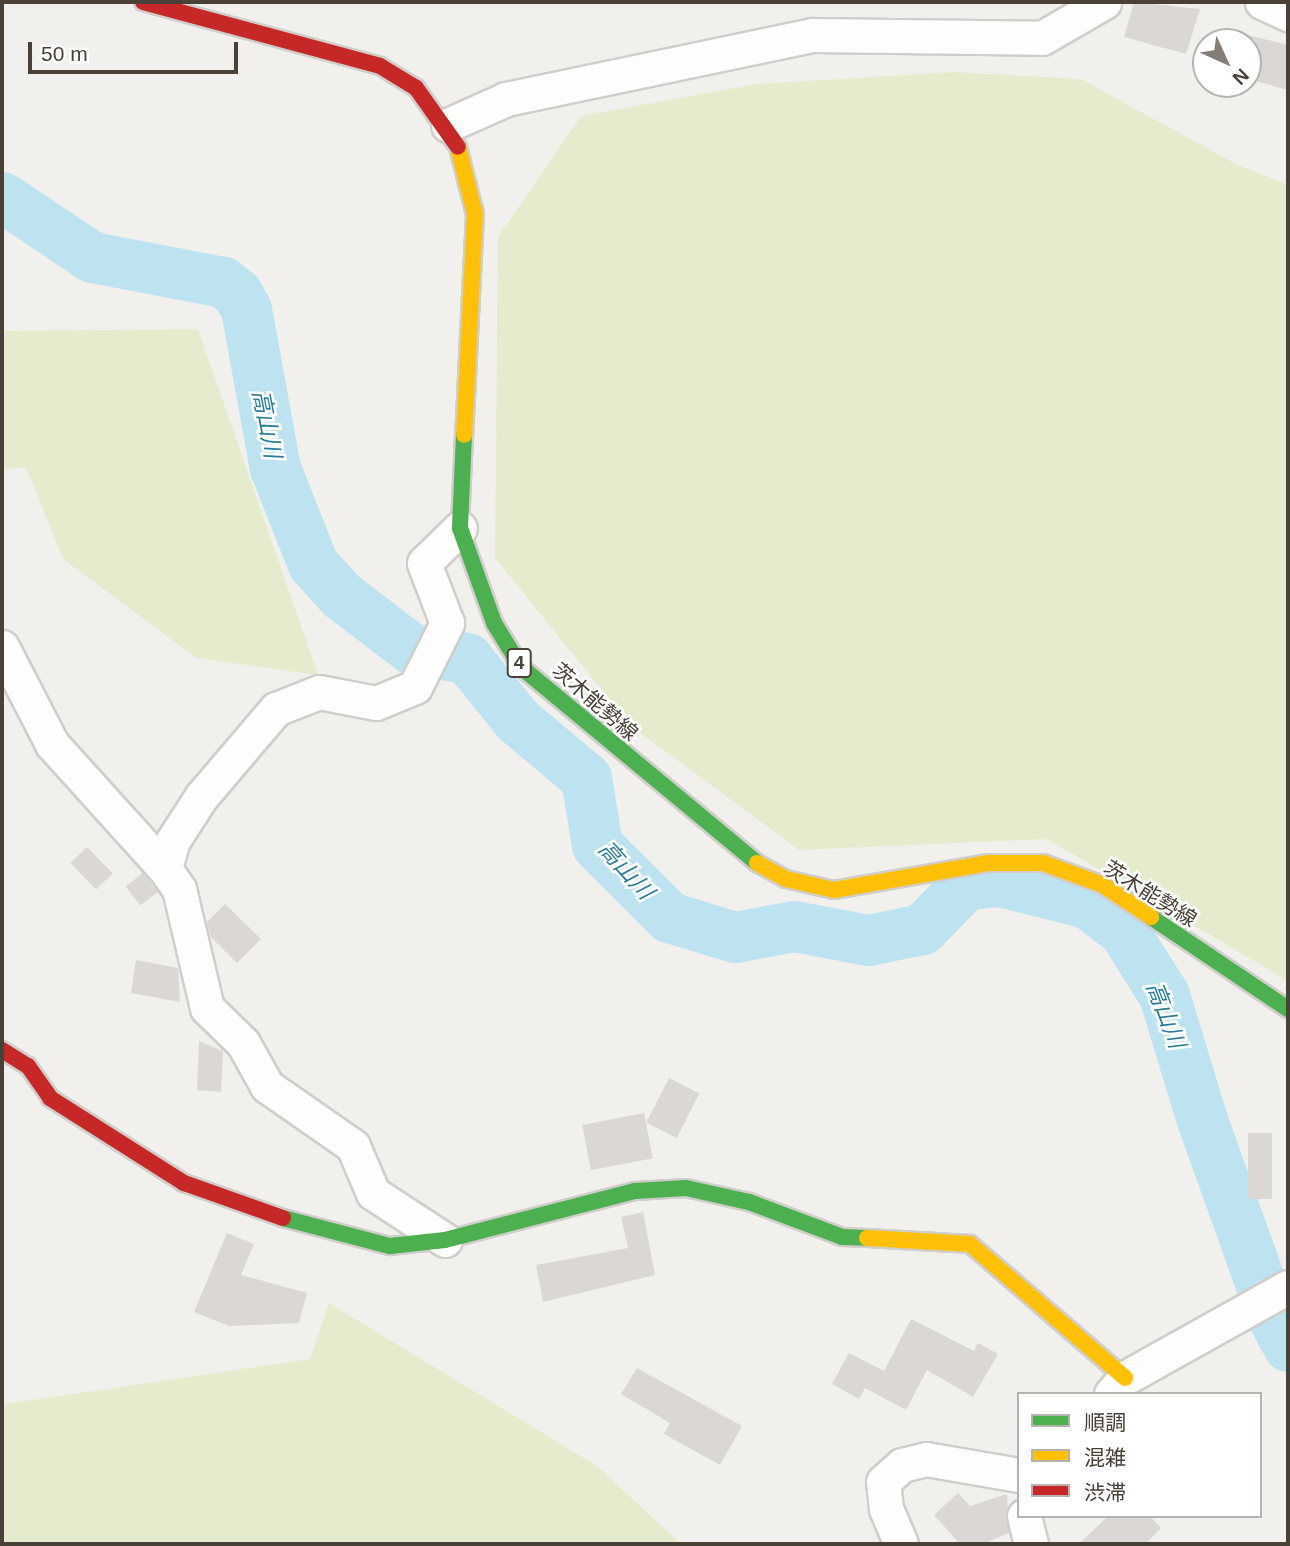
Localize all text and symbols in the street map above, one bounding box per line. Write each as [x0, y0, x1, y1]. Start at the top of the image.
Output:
scale bar [32, 28, 242, 72]
north arrow [1192, 28, 1262, 98]
text: 50 m [41, 42, 88, 65]
text: N [1229, 65, 1253, 89]
water label: 高山川 [247, 388, 287, 460]
road number: 4 [505, 648, 533, 678]
street label: 茨木能勢線 [547, 658, 643, 746]
water label: 高山川 [593, 835, 659, 905]
street label: 茨木能勢線 [1099, 855, 1201, 933]
water label: 高山川 [1141, 978, 1191, 1052]
legend [1017, 1392, 1262, 1518]
text: 順調 [1084, 1411, 1126, 1434]
text: 混雑 [1084, 1446, 1126, 1469]
text: 渋滞 [1084, 1481, 1126, 1504]

